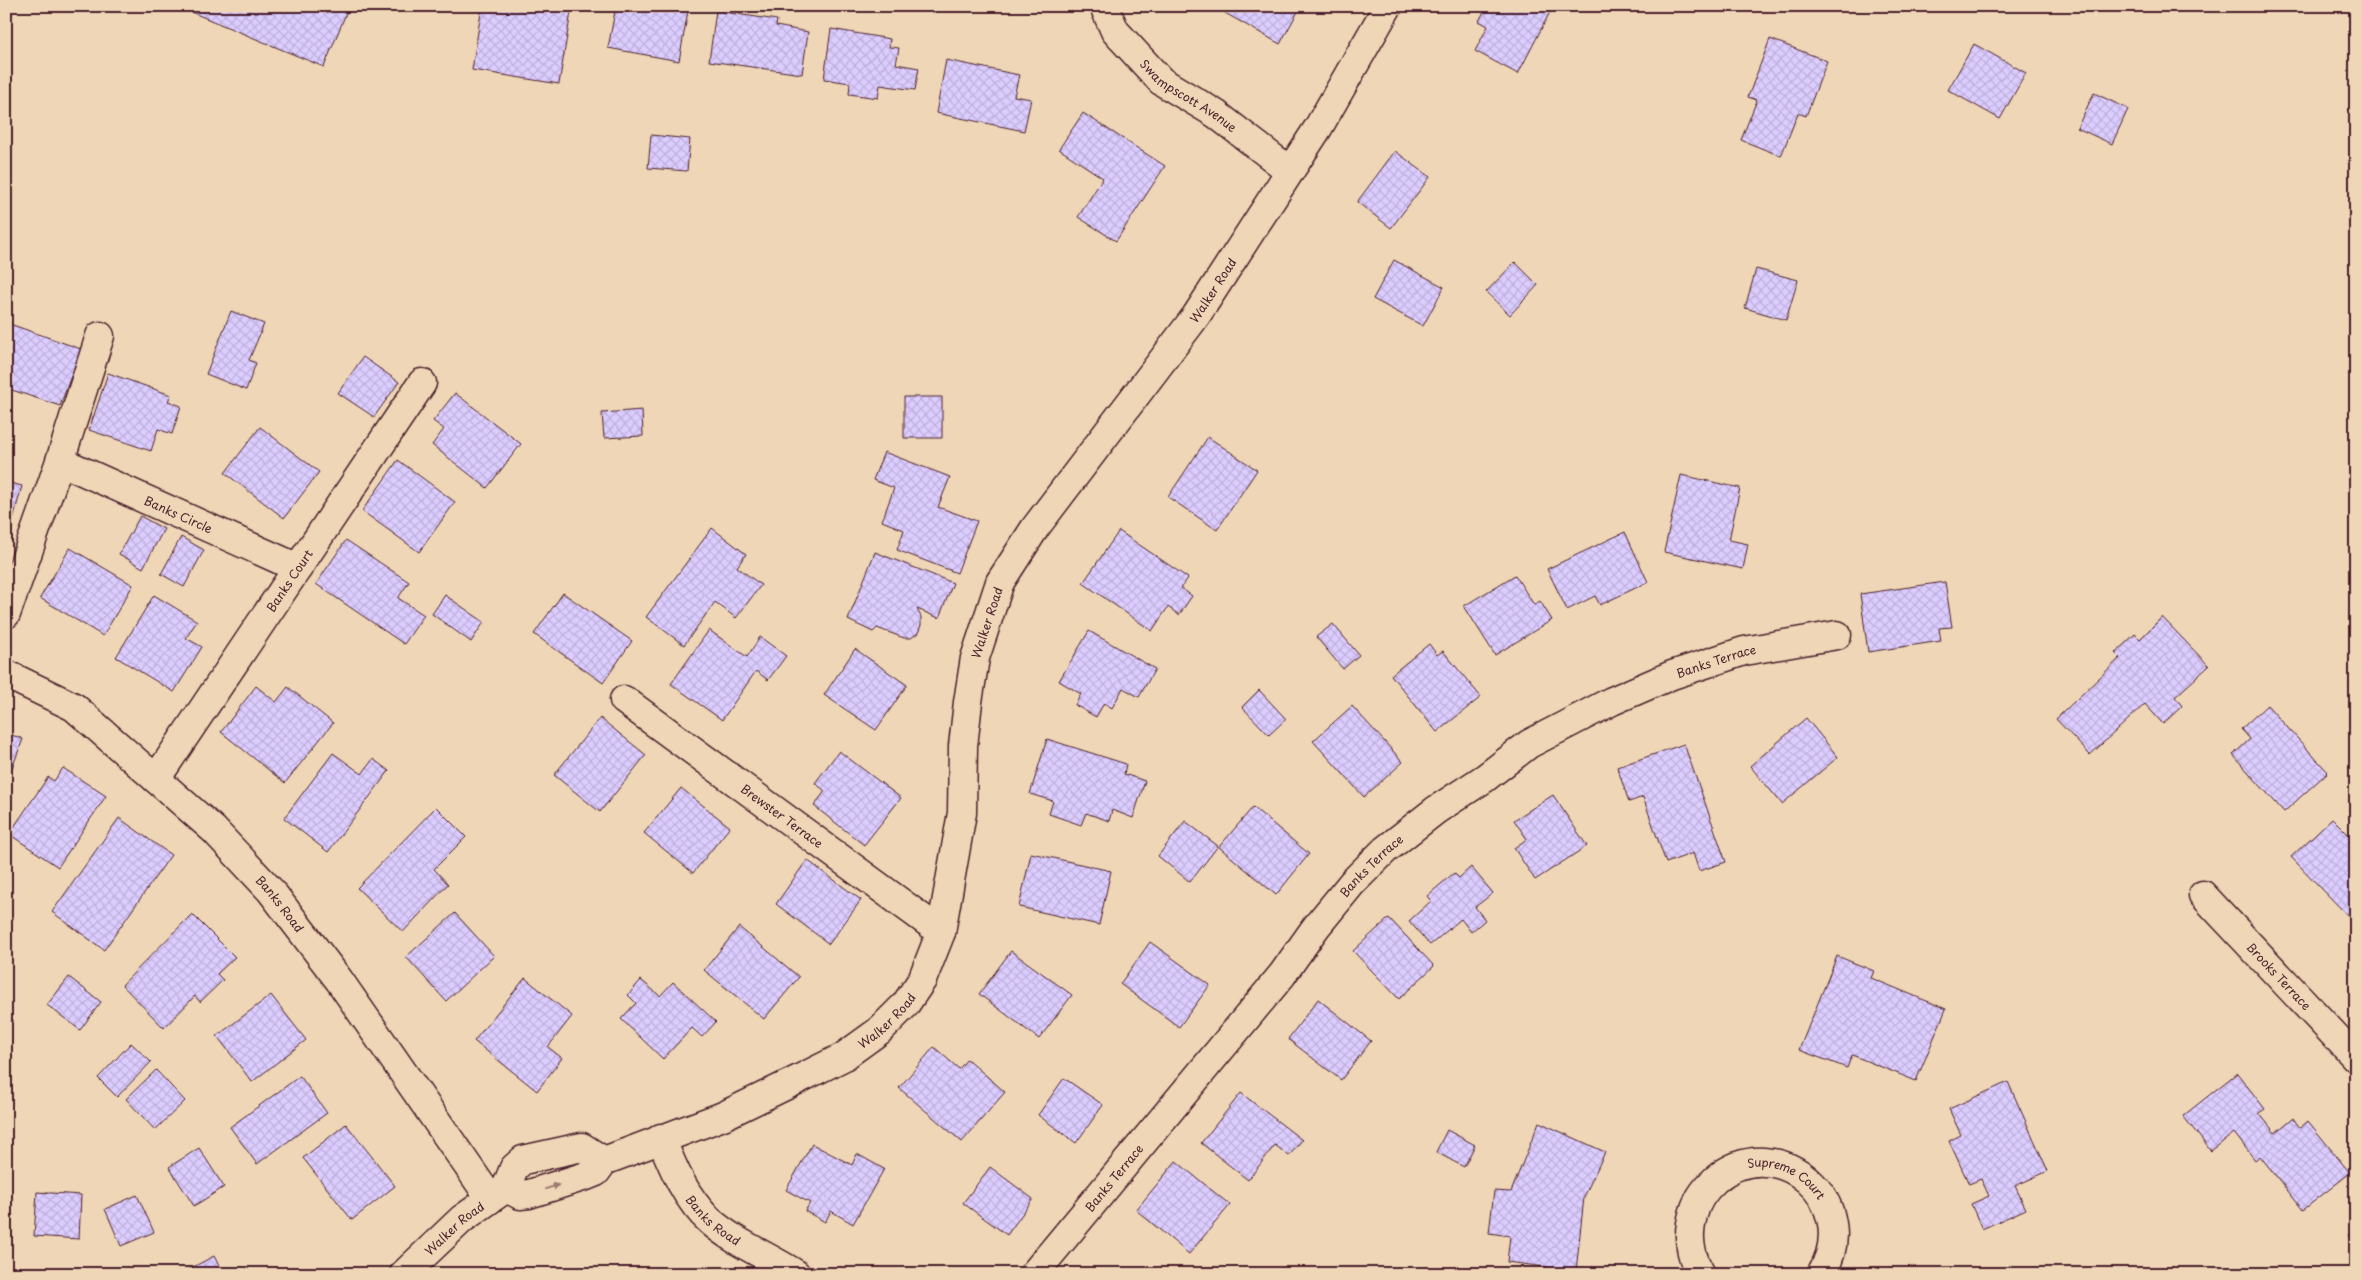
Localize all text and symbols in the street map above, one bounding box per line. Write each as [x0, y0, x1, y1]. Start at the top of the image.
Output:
street label: Swampscott Avenue [1136, 55, 1241, 136]
street label: Walker Road [1185, 254, 1240, 326]
street label: Banks Circle [141, 491, 216, 538]
street label: Banks Court [262, 546, 317, 616]
street label: Walker Road [967, 585, 1007, 660]
street label: Banks Terrace [1674, 640, 1757, 682]
street label: Brewster Terrace [737, 780, 827, 852]
street label: Banks Terrace [1335, 830, 1407, 901]
street label: Banks Road [252, 871, 308, 936]
street label: Brooks Terrace [2243, 938, 2315, 1014]
street label: Walker Road [854, 989, 920, 1053]
street label: Banks Terrace [1080, 1140, 1147, 1215]
street label: Supreme Court [1746, 1153, 1830, 1203]
one-way arrow [545, 1183, 560, 1191]
street label: Banks Road [682, 1191, 744, 1249]
street label: Walker Road [420, 1197, 488, 1259]

